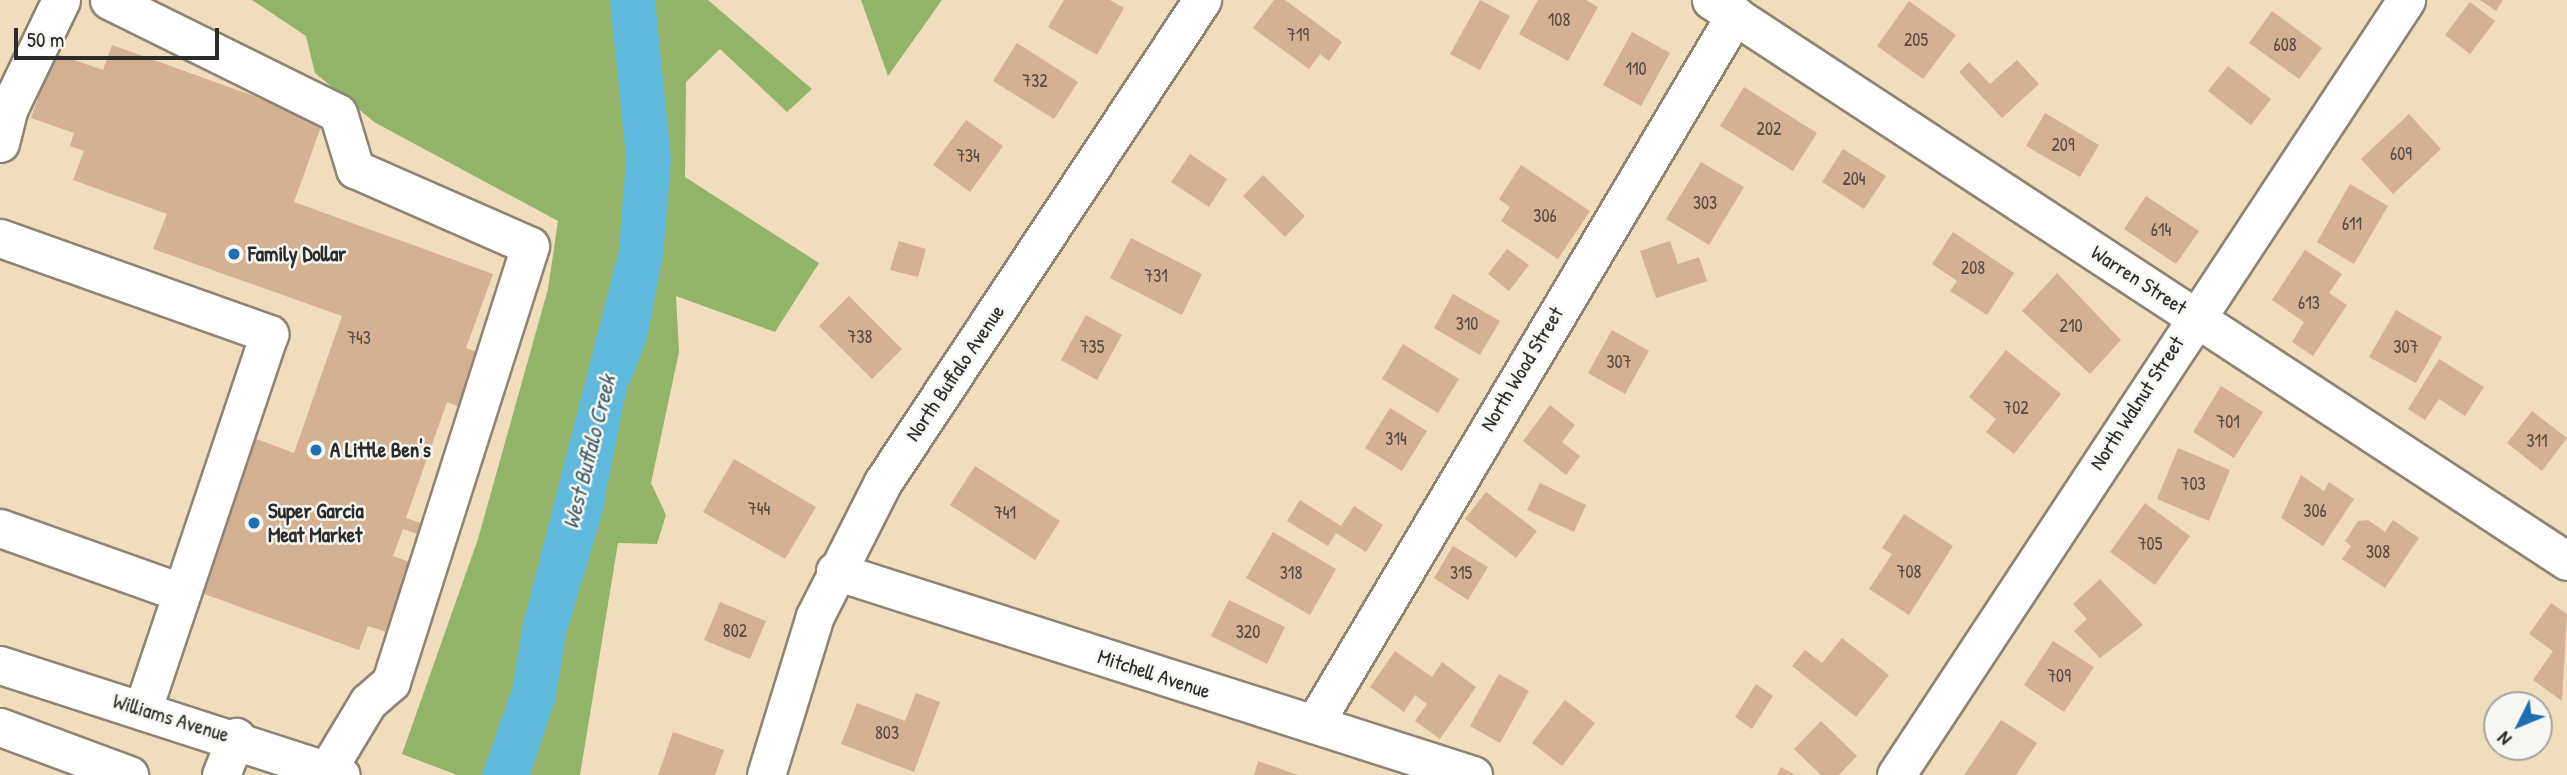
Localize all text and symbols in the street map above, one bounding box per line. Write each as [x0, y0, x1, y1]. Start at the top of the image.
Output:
house number: 108 [1548, 9, 1570, 31]
scale bar [18, 14, 222, 58]
house number: 719 [1287, 24, 1309, 46]
text: 50 m [27, 25, 64, 54]
house number: 205 [1904, 29, 1928, 51]
house number: 608 [2273, 34, 2297, 56]
house number: 110 [1625, 58, 1647, 80]
house number: 732 [1022, 70, 1048, 92]
house number: 202 [1757, 118, 1781, 140]
house number: 209 [2051, 134, 2075, 156]
house number: 609 [2390, 143, 2412, 165]
house number: 734 [956, 145, 980, 167]
house number: 204 [1842, 168, 1866, 190]
house number: 303 [1693, 192, 1717, 214]
house number: 306 [1533, 205, 1557, 227]
house number: 611 [2342, 213, 2362, 235]
house number: 614 [2151, 219, 2171, 241]
street label: Warren Street [2086, 240, 2192, 320]
place label: Family Dollar [248, 241, 346, 267]
marker: Family Dollar [226, 246, 242, 262]
house number: 208 [1961, 257, 1985, 279]
house number: 731 [1144, 265, 1168, 287]
house number: 613 [2298, 292, 2320, 314]
street label: North Buffalo Avenue [900, 300, 1010, 446]
street label: North Wood Street [1475, 302, 1569, 436]
house number: 310 [1456, 313, 1478, 335]
house number: 210 [2059, 315, 2083, 337]
house number: 738 [848, 326, 872, 348]
house number: 743 [347, 327, 371, 349]
street label: North Walnut Street [2084, 331, 2190, 475]
house number: 735 [1080, 336, 1104, 358]
house number: 307 [2393, 336, 2419, 358]
house number: 307 [1606, 351, 1632, 373]
water label: West Buffalo Creek [557, 372, 621, 532]
house number: 702 [2003, 397, 2029, 419]
house number: 701 [2216, 411, 2240, 433]
house number: 314 [1385, 428, 1407, 450]
house number: 311 [2526, 430, 2548, 452]
place label: A Little Ben's [330, 437, 431, 463]
marker: A Little Ben's [308, 442, 324, 458]
house number: 703 [2180, 473, 2206, 495]
place label: Super Garcia Meat Market [268, 498, 364, 548]
house number: 744 [748, 498, 770, 520]
house number: 306 [2303, 500, 2327, 522]
house number: 741 [994, 502, 1016, 524]
marker: Super Garcia Meat Market [246, 515, 262, 531]
house number: 705 [2138, 533, 2162, 555]
house number: 308 [2366, 541, 2390, 563]
house number: 708 [1897, 561, 1921, 583]
house number: 318 [1280, 562, 1302, 584]
house number: 315 [1450, 562, 1472, 584]
house number: 802 [723, 620, 747, 642]
house number: 320 [1236, 621, 1260, 643]
street label: Mitchell Avenue [1095, 644, 1213, 704]
house number: 709 [2047, 665, 2071, 687]
street label: Williams Avenue [110, 688, 232, 748]
north arrow [2483, 691, 2553, 761]
house number: 803 [875, 722, 899, 744]
text: N [2491, 726, 2517, 752]

